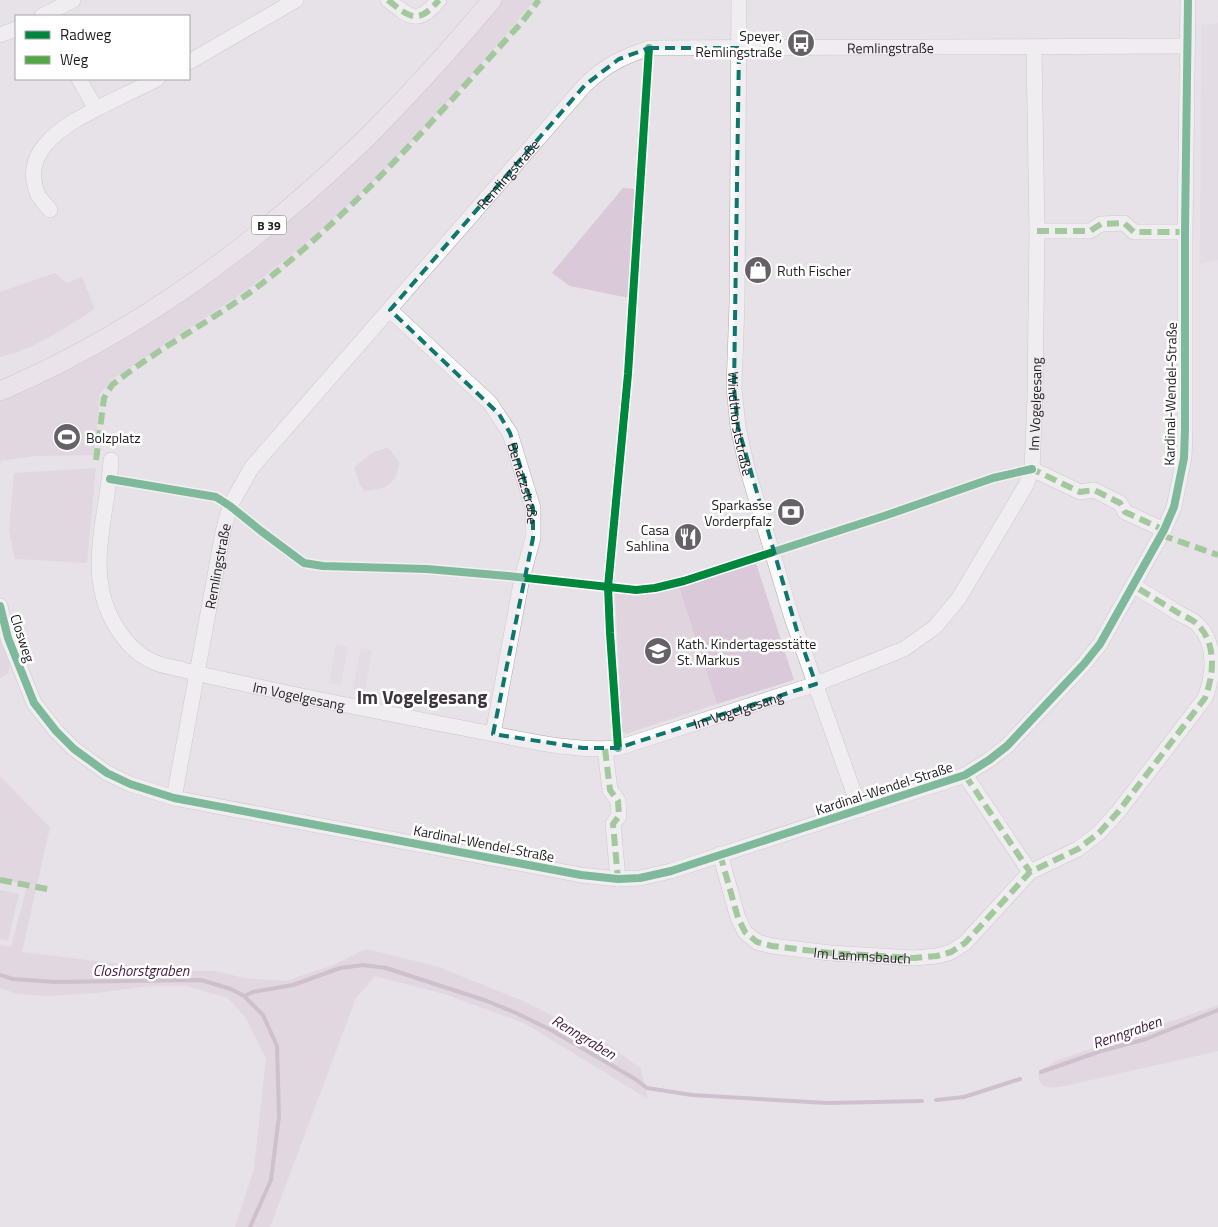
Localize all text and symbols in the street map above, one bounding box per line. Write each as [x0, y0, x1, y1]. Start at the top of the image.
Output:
legend [15, 15, 190, 80]
text: Radweg [60, 23, 112, 46]
place label: Speyer, Remlingstraße [695, 25, 782, 62]
bus stop icon: Speyer, Remlingstraße [786, 28, 816, 58]
street label: Remlingstraße [847, 36, 934, 58]
text: Weg [60, 48, 89, 71]
street label: Remlingstraße [471, 134, 544, 214]
road number: B 39 [252, 216, 286, 234]
shop icon: Ruth Fischer [743, 255, 773, 285]
place label: Ruth Fischer [777, 260, 851, 281]
street label: Kardinal-Wendel-Straße [1158, 322, 1182, 466]
street label: Im Vogelgesang [1022, 357, 1046, 451]
street label: Windthorststraße [723, 371, 759, 478]
sports icon: Bolzplatz [52, 422, 82, 452]
place label: Bolzplatz [86, 427, 141, 448]
street label: Bernatzstraße [503, 439, 544, 524]
place label: Sparkasse Vorderpfalz [704, 494, 772, 531]
bank icon: Sparkasse Vorderpfalz [776, 497, 806, 527]
place label: Casa Sahlina [626, 519, 669, 556]
street label: Remlingstraße [199, 521, 235, 610]
restaurant icon: Casa Sahlina [673, 522, 703, 552]
street label: Closweg [5, 611, 41, 665]
place label: Kath. Kindertagesstätte St. Markus [677, 633, 816, 670]
school or university icon: Kath. Kindertagesstätte St. Markus [643, 636, 673, 666]
street label: Im Vogelgesang [251, 676, 347, 715]
district label: Im Vogelgesang [357, 682, 487, 711]
street label: Im Vogelgesang [690, 685, 786, 734]
street label: Kardinal-Wendel-Straße [813, 756, 955, 820]
street label: Kardinal-Wendel-Straße [412, 819, 556, 867]
street label: Im Lammsbauch [812, 941, 911, 968]
water label: Closhorstgraben [93, 959, 190, 982]
water label: Renngraben [548, 1009, 621, 1065]
water label: Renngraben [1090, 1009, 1165, 1054]

